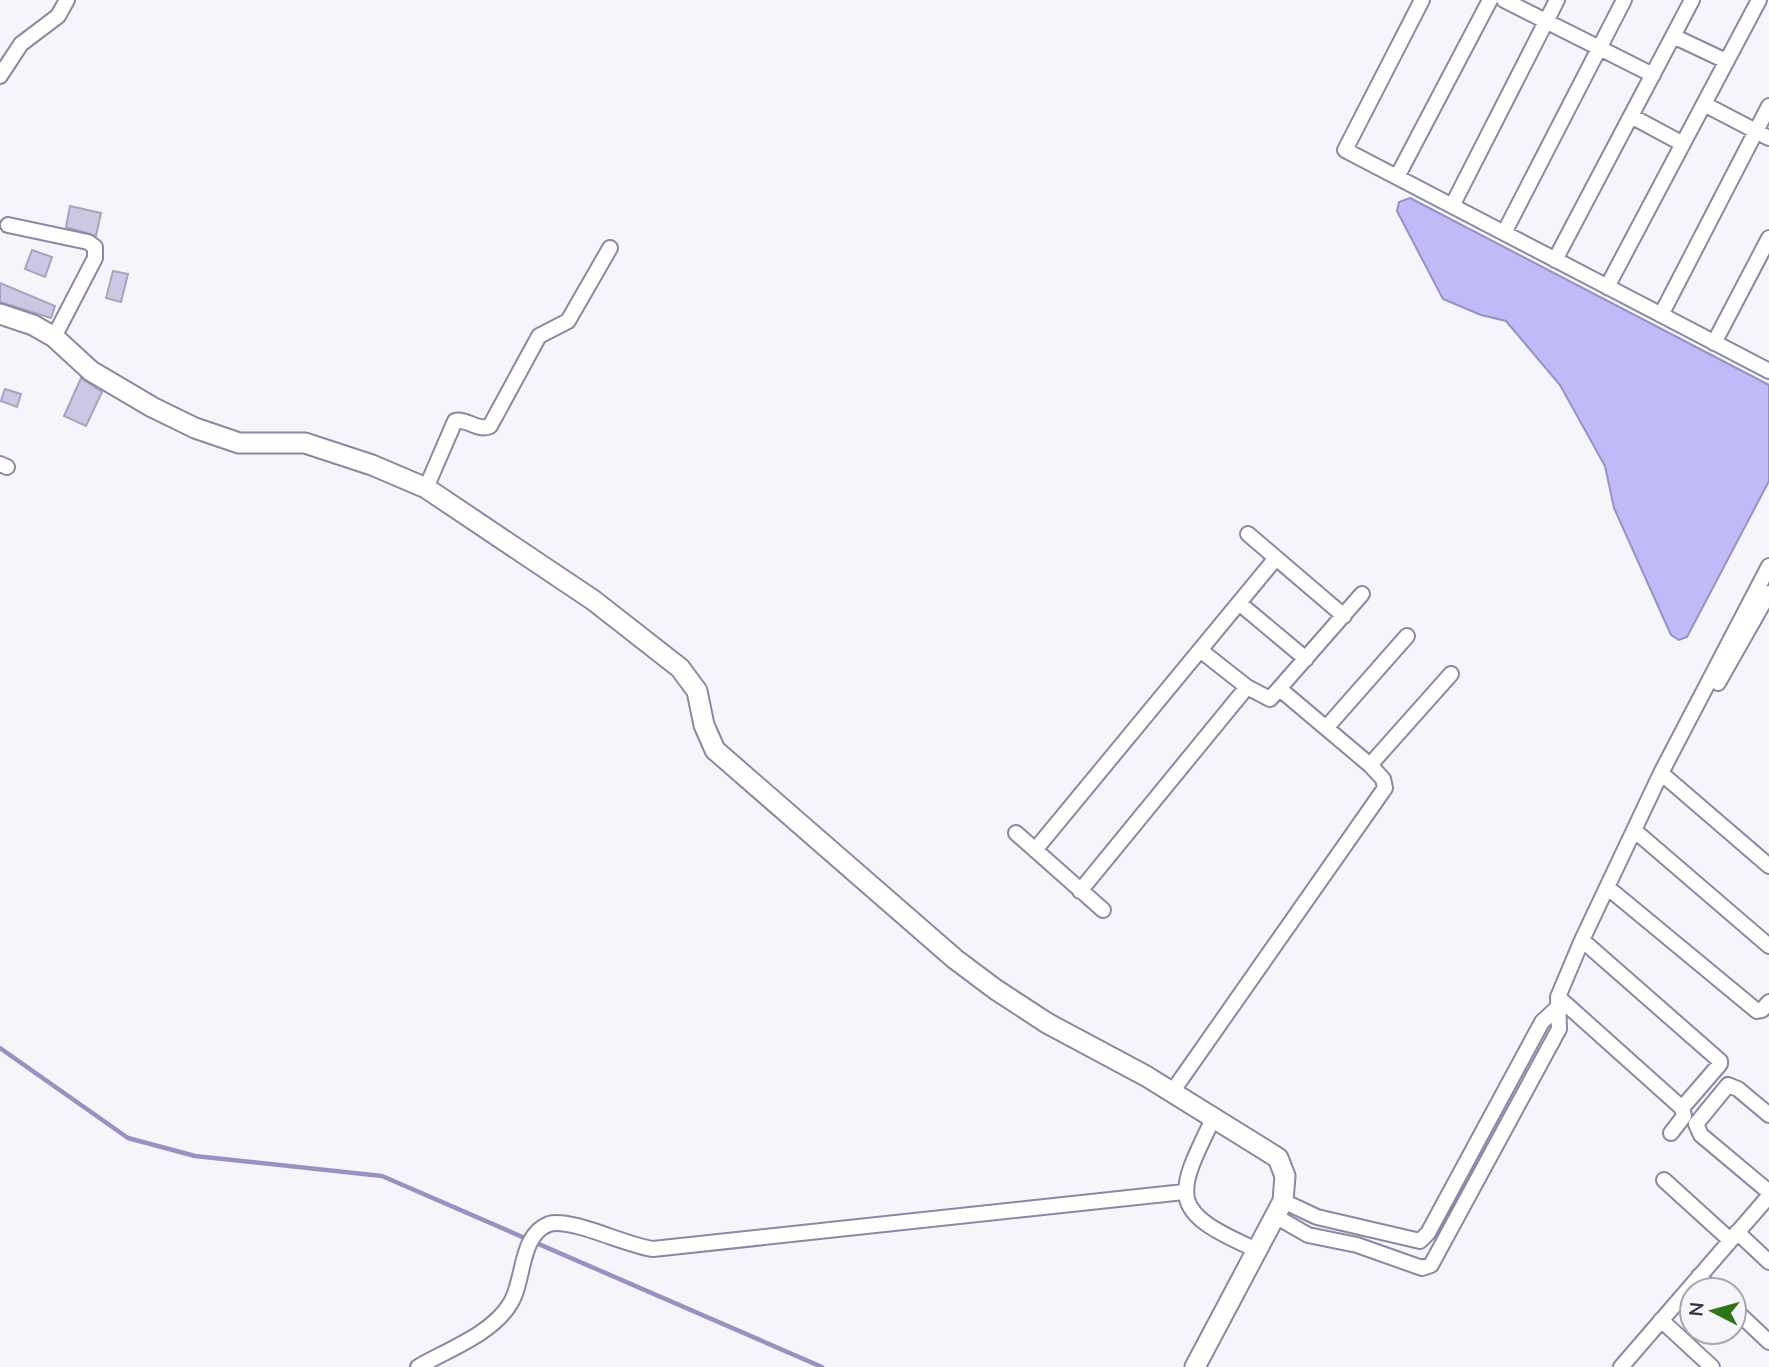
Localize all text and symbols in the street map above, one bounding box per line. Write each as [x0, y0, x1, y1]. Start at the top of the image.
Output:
north arrow [1678, 1276, 1748, 1346]
text: N [1683, 1301, 1711, 1318]

